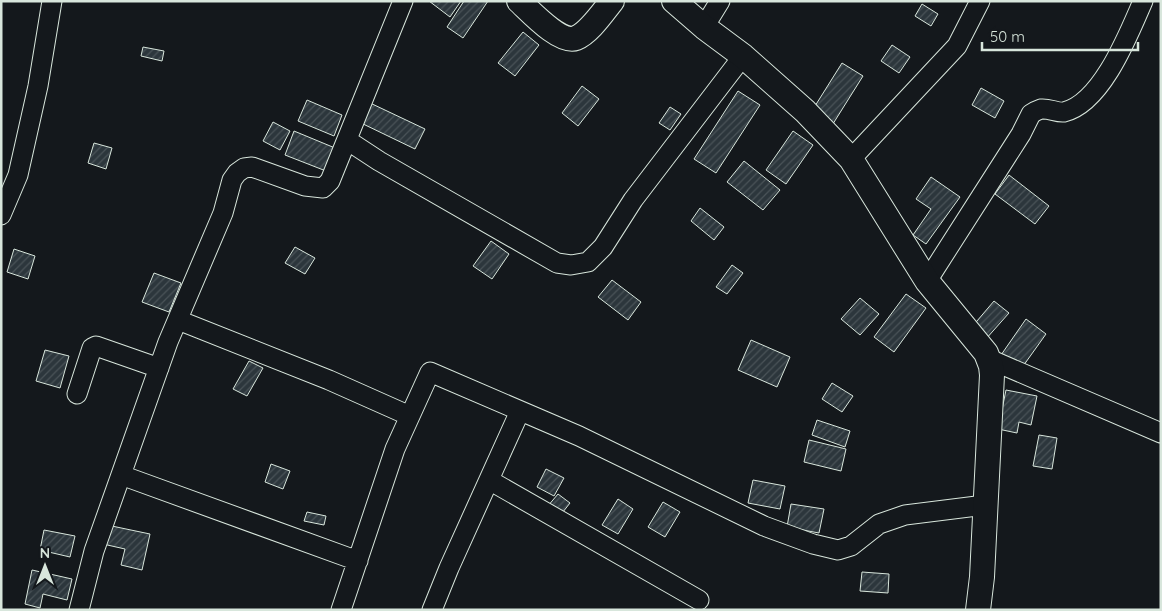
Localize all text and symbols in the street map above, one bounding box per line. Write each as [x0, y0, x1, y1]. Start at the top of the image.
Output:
scale bar [982, 20, 1138, 52]
text: 50 m [990, 27, 1025, 46]
north arrow [20, 541, 70, 591]
text: N [40, 544, 50, 562]

